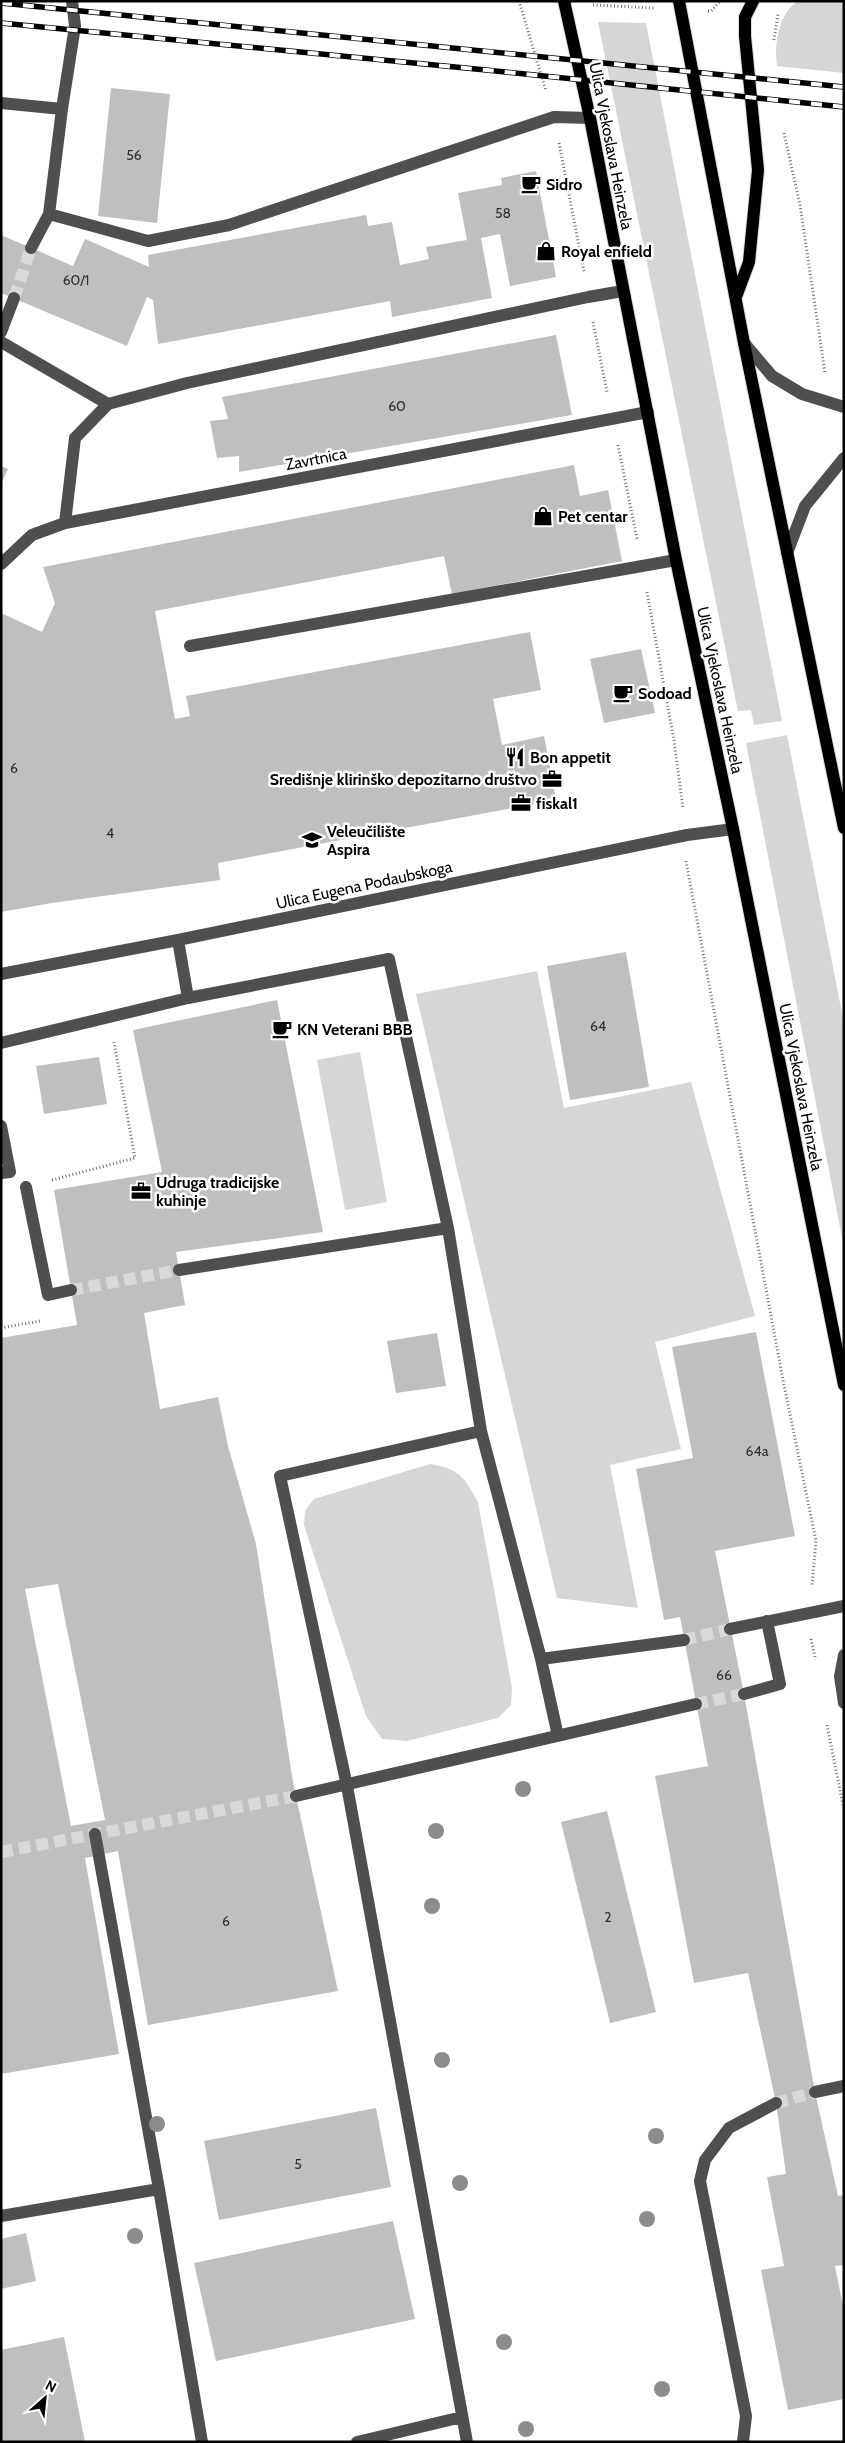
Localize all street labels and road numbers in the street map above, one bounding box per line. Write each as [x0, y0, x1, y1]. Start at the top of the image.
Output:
street label: Ulica Vjekoslava Heinzela [585, 61, 637, 232]
street label: Zavrtnica [284, 444, 348, 474]
street label: Ulica Vjekoslava Heinzela [693, 605, 747, 776]
street label: Ulica Eugena Podaubskoga [274, 857, 454, 913]
street label: Ulica Vjekoslava Heinzela [775, 1002, 827, 1173]

